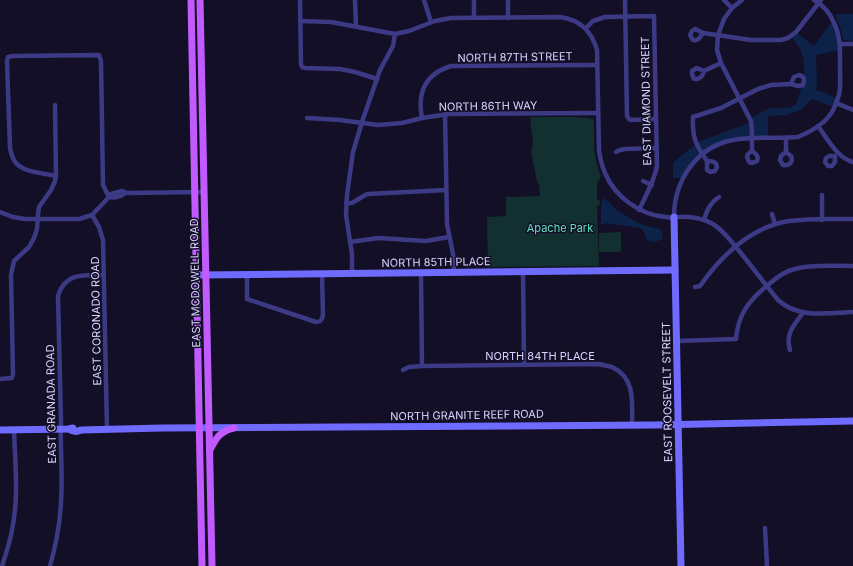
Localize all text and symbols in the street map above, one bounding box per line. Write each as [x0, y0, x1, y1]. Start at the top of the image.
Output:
street label: EAST DIAMOND STREET [638, 36, 654, 166]
street label: NORTH 87TH STREET [457, 49, 573, 65]
street label: NORTH 86TH WAY [439, 98, 538, 114]
street label: EAST MCDOWELL ROAD [187, 218, 203, 348]
park label: Apache Park [527, 221, 593, 235]
street label: NORTH 85TH PLACE [381, 254, 491, 270]
street label: EAST CORONADO ROAD [88, 256, 104, 386]
street label: EAST ROOSEVELT STREET [659, 322, 675, 462]
street label: EAST GRANADA ROAD [43, 344, 59, 464]
street label: NORTH 84TH PLACE [485, 349, 595, 363]
street label: NORTH GRANITE REEF ROAD [390, 407, 544, 423]

